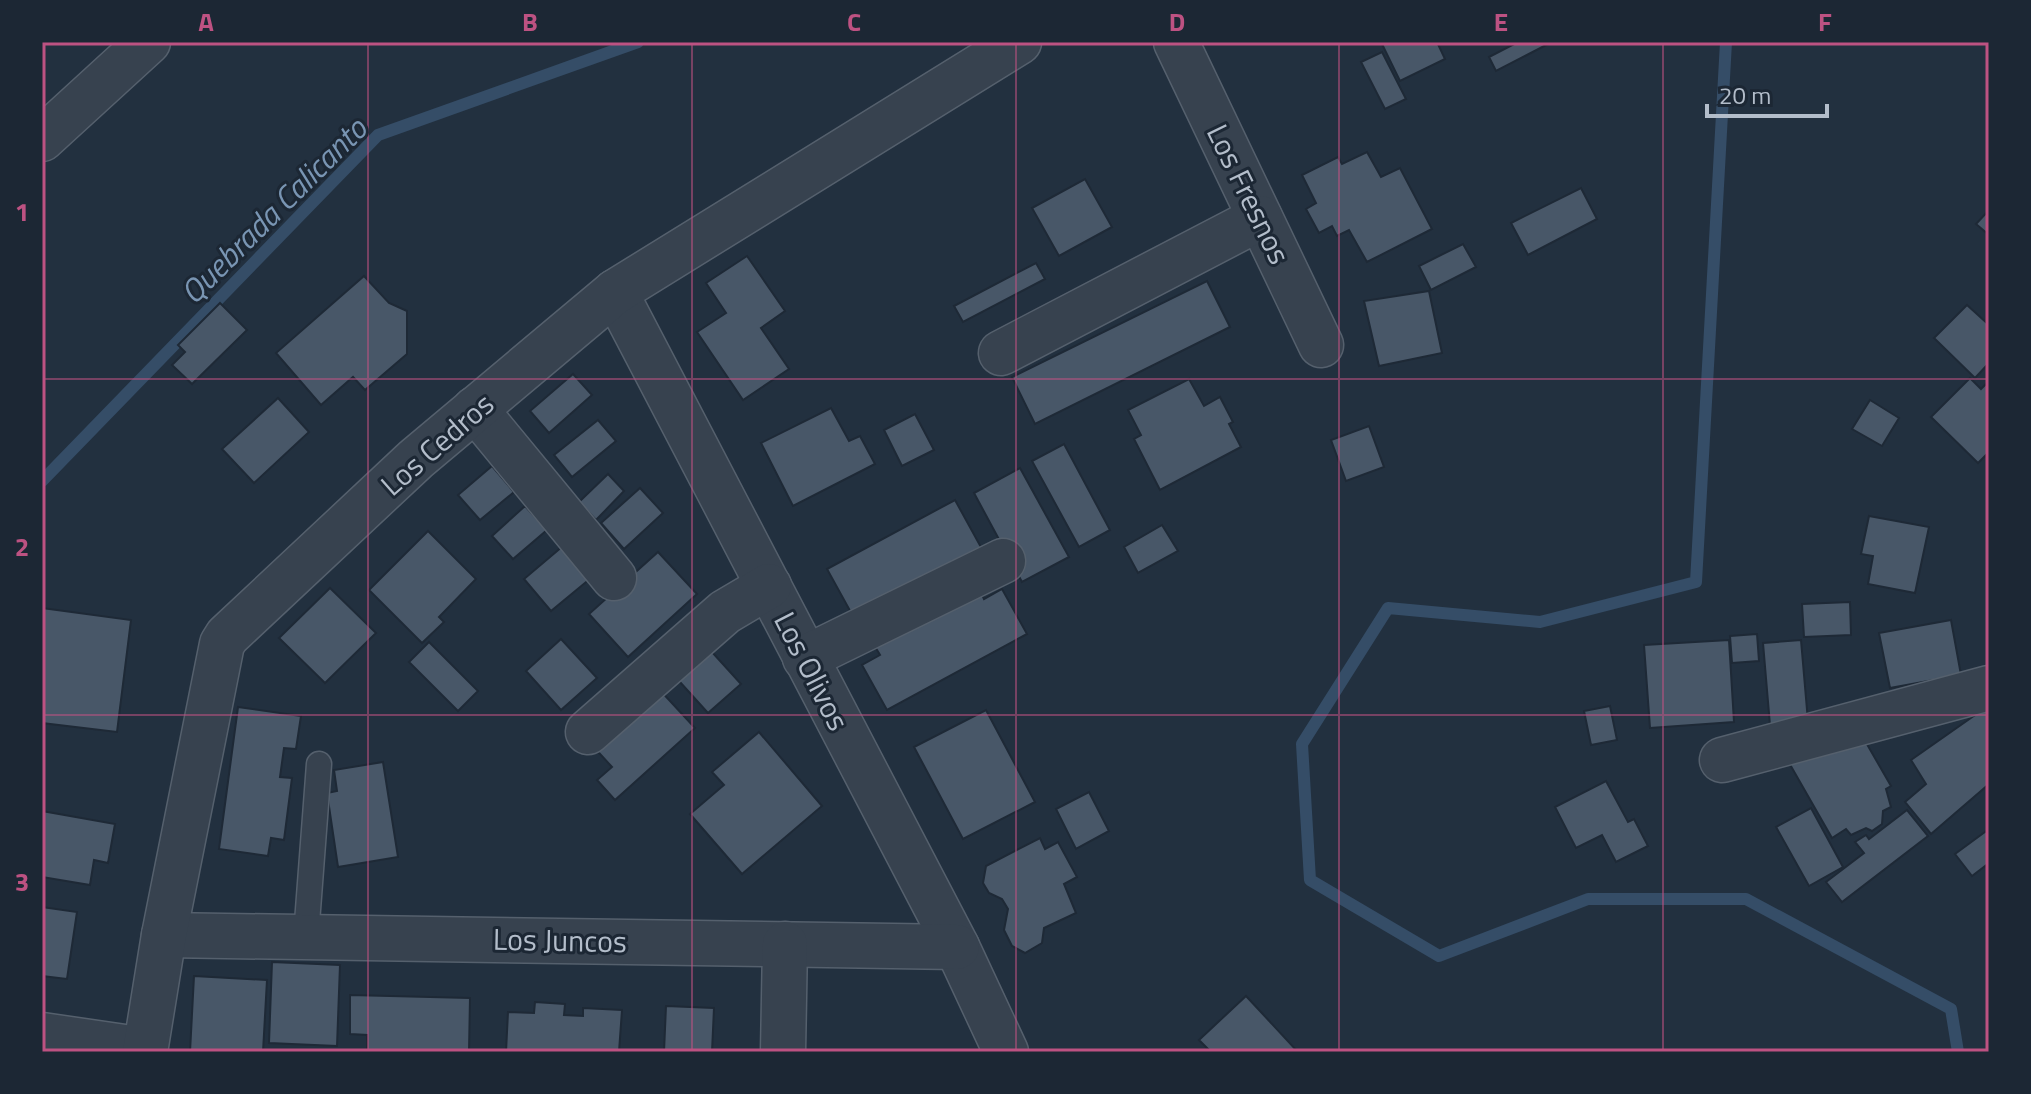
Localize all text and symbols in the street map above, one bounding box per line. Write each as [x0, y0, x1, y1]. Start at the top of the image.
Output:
text: A [198, 2, 214, 41]
text: B [522, 2, 538, 41]
text: C [847, 2, 861, 41]
text: D [1169, 2, 1185, 41]
text: E [1494, 2, 1508, 41]
text: F [1818, 2, 1832, 41]
scale bar [1707, 68, 1827, 118]
text: 20 m [1719, 77, 1771, 113]
water label: Quebrada Calicanto [169, 105, 378, 314]
street label: Los Fresnos [1195, 116, 1303, 272]
text: 1 [15, 192, 29, 231]
street label: Los Cedros [370, 382, 504, 506]
text: 2 [15, 527, 29, 566]
street label: Los Olivos [762, 604, 862, 738]
text: 3 [15, 862, 29, 901]
street label: Los Juncos [493, 916, 627, 964]

